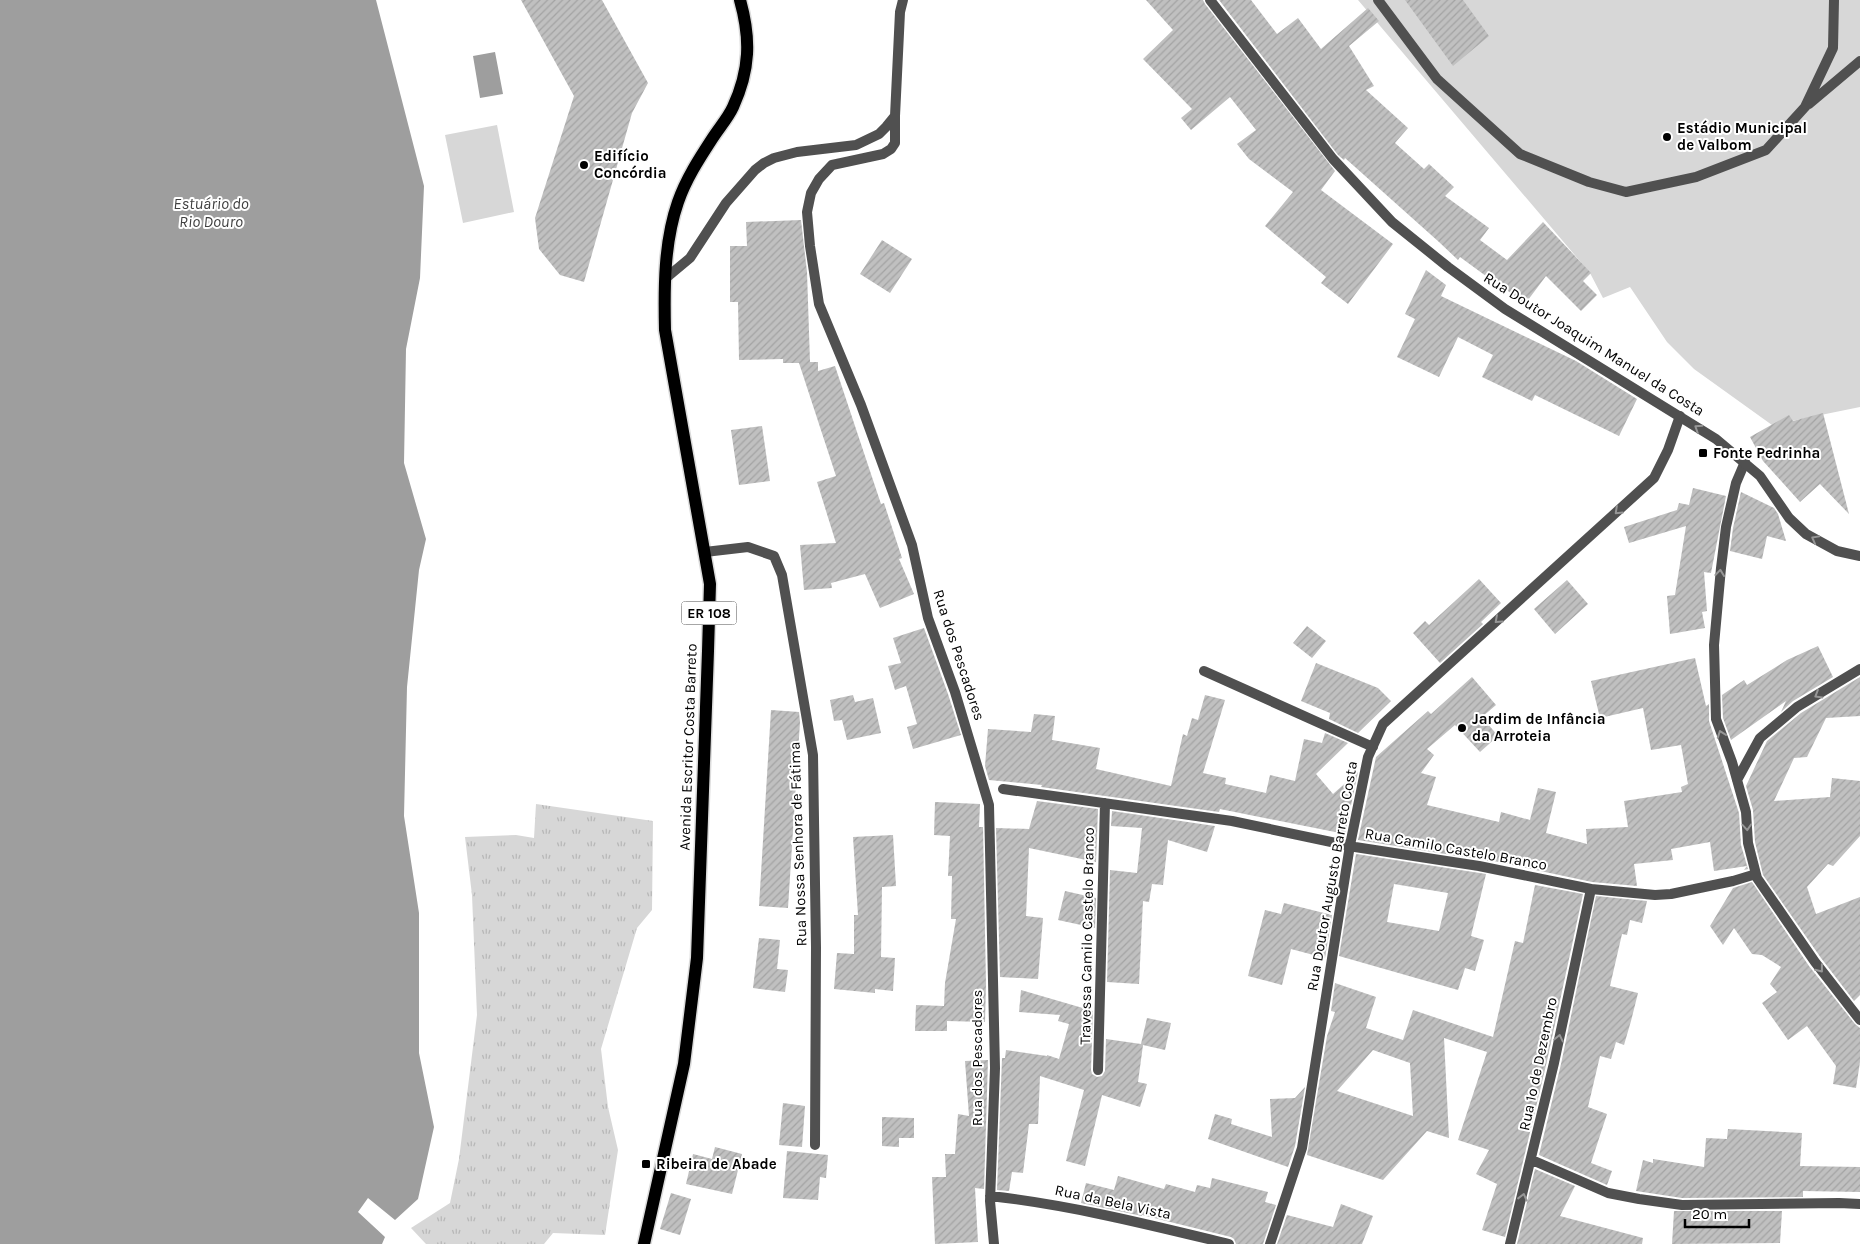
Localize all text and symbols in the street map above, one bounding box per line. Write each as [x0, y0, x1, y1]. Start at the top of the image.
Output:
place label: Estádio Municipal de Valbom [1677, 119, 1807, 154]
marker: Estádio Municipal de Valbom [1661, 131, 1673, 143]
place label: Edifício Concórdia [594, 147, 667, 182]
marker: Edifício Concórdia [578, 159, 590, 171]
water label: Estuário do Rio Douro [173, 194, 249, 231]
street label: Rua Doutor Joaquim Manuel da Costa [1480, 268, 1708, 420]
one-way arrow [1695, 425, 1704, 435]
place label: Fonte Pedrinha [1713, 444, 1820, 462]
marker: Fonte Pedrinha [1697, 447, 1709, 459]
one-way arrow [1614, 505, 1623, 514]
one-way arrow [1811, 535, 1820, 545]
one-way arrow [1715, 568, 1726, 576]
street label: Rua dos Pescadores [929, 587, 989, 723]
road number: ER 108 [682, 602, 736, 624]
one-way arrow [1494, 615, 1503, 624]
street label: Avenida Escritor Costa Barreto [675, 643, 701, 851]
one-way arrow [1815, 688, 1824, 698]
place label: Jardim de Infância da Arroteia [1472, 710, 1606, 745]
marker: Jardim de Infância da Arroteia [1456, 722, 1468, 734]
one-way arrow [1717, 730, 1727, 739]
street label: Rua Nossa Senhora de Fátima [785, 741, 811, 947]
street label: Rua Doutor Augusto Barreto Costa [1303, 760, 1361, 992]
street label: Rua Camilo Castelo Branco [1364, 824, 1548, 874]
one-way arrow [1741, 824, 1752, 832]
street label: Travessa Camilo Castelo Branco [1076, 827, 1098, 1045]
one-way arrow [1814, 963, 1822, 972]
street label: Rua dos Pescadores [968, 990, 986, 1126]
street label: Rua 1º de Dezembro [1515, 996, 1561, 1132]
one-way arrow [1553, 1034, 1564, 1043]
place label: Ribeira de Abade [656, 1155, 777, 1173]
marker: Ribeira de Abade [640, 1158, 652, 1170]
street label: Rua da Bela Vista [1053, 1181, 1173, 1223]
one-way arrow [1517, 1192, 1528, 1201]
scale bar [1685, 1196, 1749, 1228]
text: 20 m [1692, 1205, 1727, 1223]

